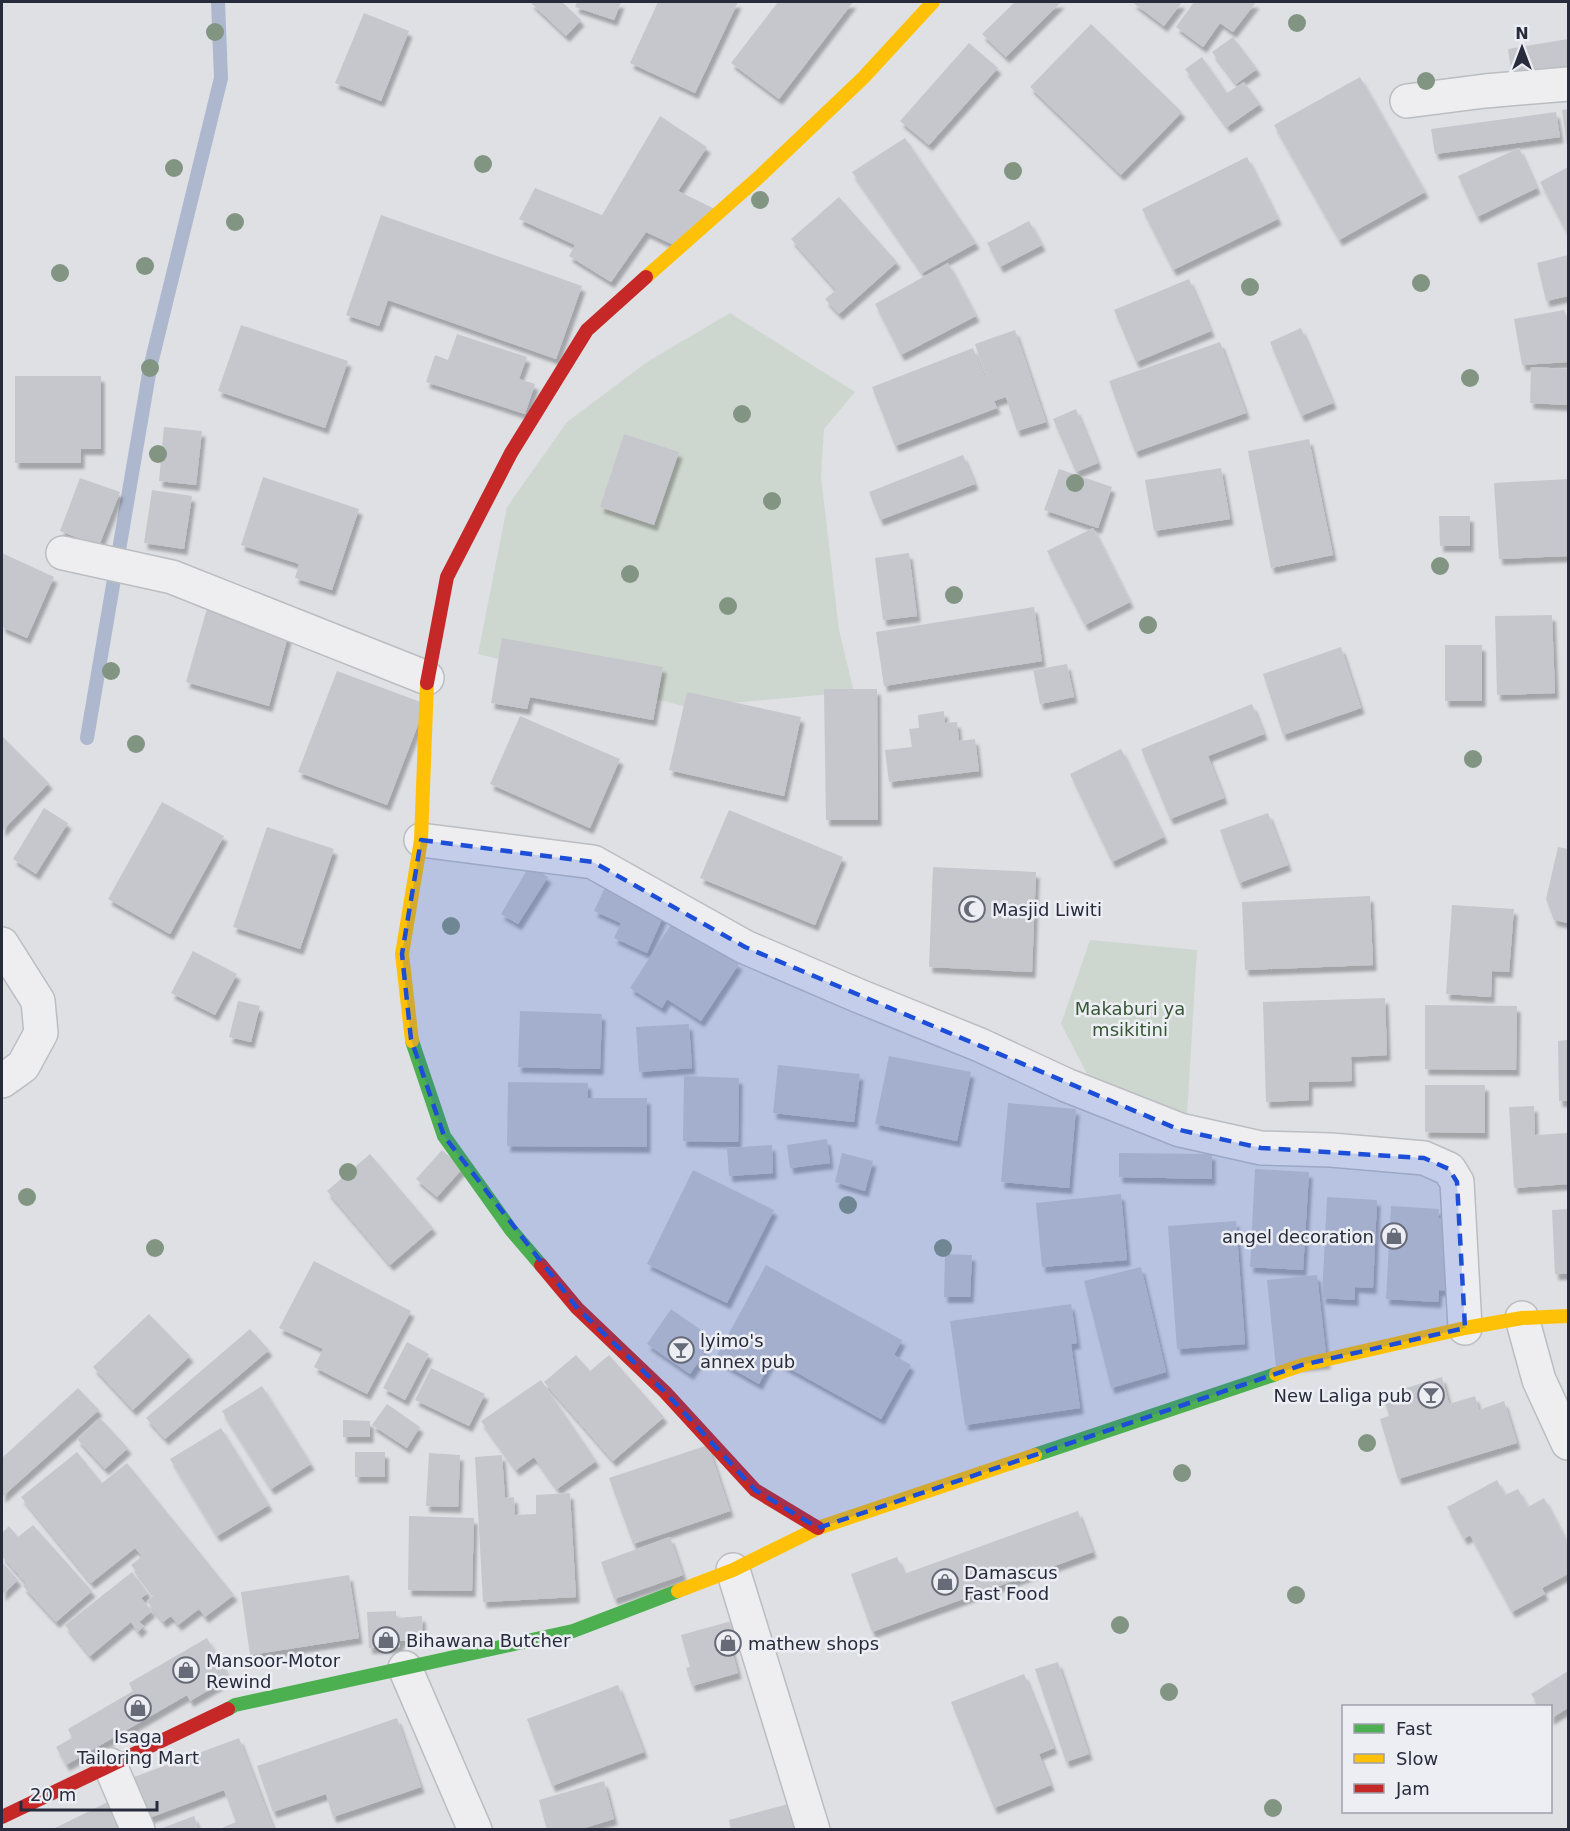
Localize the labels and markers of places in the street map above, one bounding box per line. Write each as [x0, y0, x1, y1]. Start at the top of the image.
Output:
mosque icon: Masjid Liwiti [957, 894, 987, 924]
place label: Masjid Liwiti [992, 899, 1102, 920]
shop icon: angel decoration [1379, 1221, 1409, 1251]
place label: angel decoration [1222, 1226, 1374, 1247]
place label: lyimo's annex pub [700, 1330, 795, 1372]
bar icon: lyimo's annex pub [666, 1335, 696, 1365]
bar icon: New Laliga pub [1416, 1380, 1446, 1410]
place label: New Laliga pub [1274, 1385, 1412, 1406]
place label: Damascus Fast Food [964, 1562, 1058, 1604]
shop icon: Damascus Fast Food [930, 1567, 960, 1597]
shop icon: Bihawana Butcher [371, 1625, 401, 1655]
shop icon: mathew shops [713, 1628, 743, 1658]
place label: Bihawana Butcher [406, 1630, 571, 1651]
place label: mathew shops [748, 1633, 879, 1654]
place label: Mansoor-Motor Rewind [206, 1650, 341, 1692]
shop icon: Mansoor-Motor Rewind [171, 1655, 201, 1685]
shop icon: Isaga Tailoring Mart [123, 1693, 153, 1723]
place label: Isaga Tailoring Mart [76, 1726, 199, 1768]

